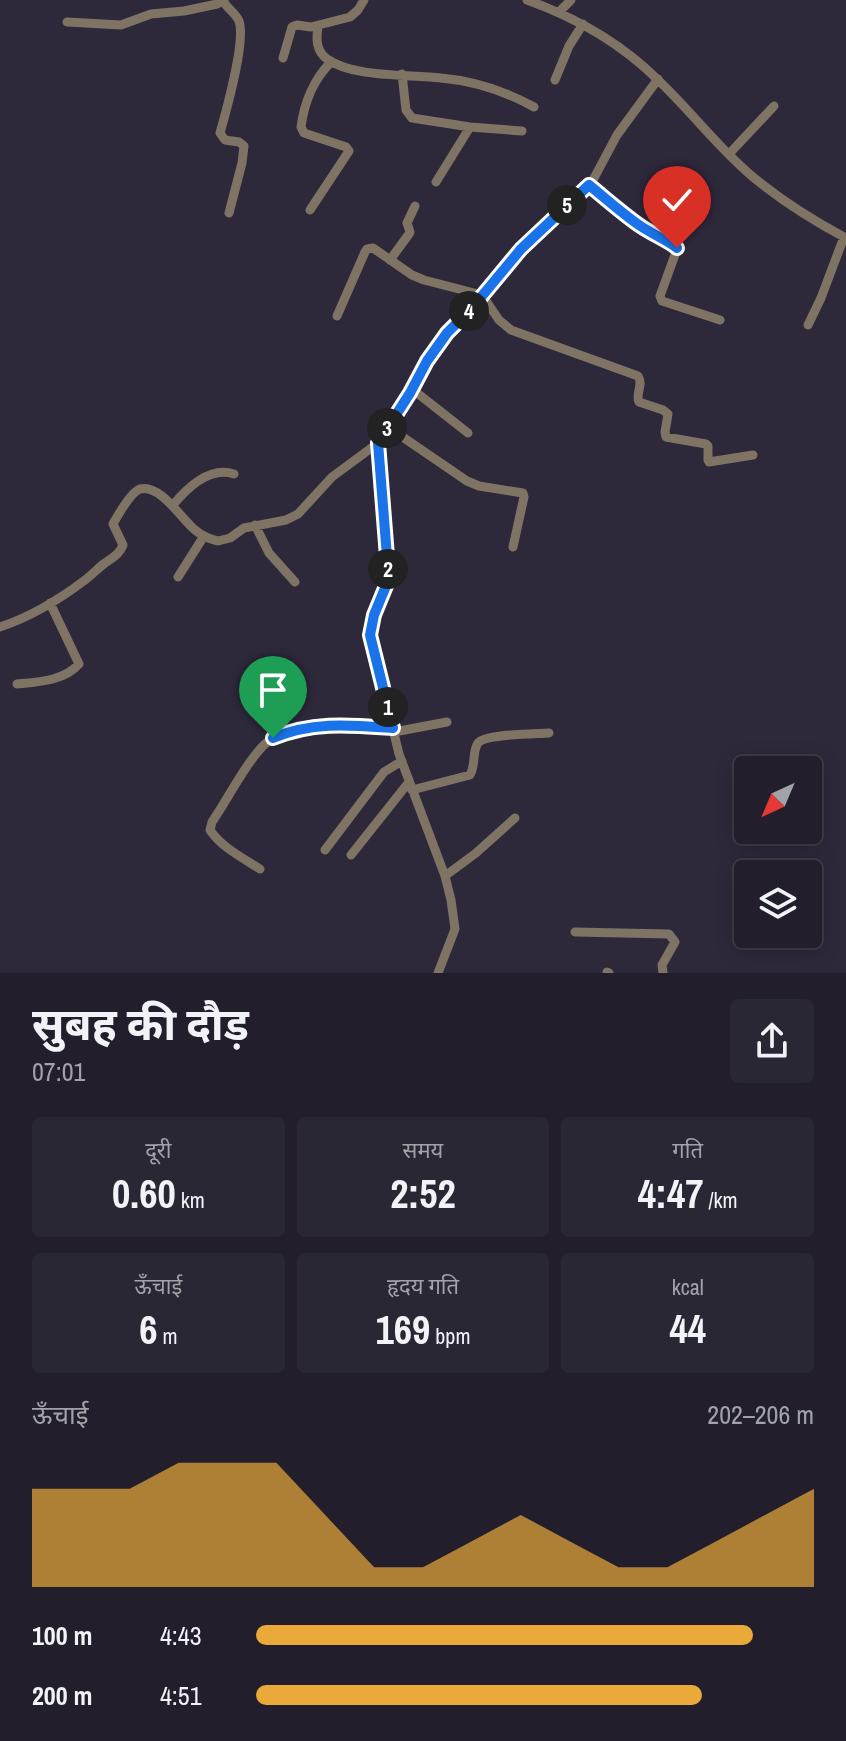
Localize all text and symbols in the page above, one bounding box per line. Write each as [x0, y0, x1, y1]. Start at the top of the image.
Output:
pin [643, 166, 711, 248]
icon: check [655, 178, 699, 222]
pin: 5 [547, 185, 587, 225]
text: 5 [562, 190, 572, 220]
pin: 4 [449, 291, 489, 331]
text: 4 [464, 296, 474, 326]
pin: 3 [367, 408, 407, 448]
text: 3 [382, 413, 392, 443]
pin: 2 [368, 549, 408, 589]
text: 2 [383, 554, 393, 584]
pin [239, 656, 307, 738]
icon: arrive [251, 668, 295, 712]
pin: 1 [368, 687, 408, 727]
text: 1 [383, 692, 393, 722]
north arrow [734, 756, 822, 844]
map controls [734, 756, 822, 948]
button: layers [734, 860, 822, 948]
text: सुबह की दौड़ [32, 994, 249, 1054]
button: share [730, 999, 814, 1083]
text: 07:01 [32, 1054, 85, 1089]
text: दूरी [145, 1135, 172, 1165]
text: समय [403, 1135, 443, 1165]
text: गति [672, 1135, 703, 1165]
text: 0.60 [112, 1167, 176, 1220]
text: 2:52 [390, 1167, 456, 1220]
text: 4:47 [638, 1167, 703, 1220]
text: km [176, 1185, 205, 1215]
text: /km [703, 1185, 738, 1215]
text: ऊँचाई [134, 1271, 182, 1301]
text: हृदय गति [387, 1271, 459, 1301]
text: kcal [672, 1272, 704, 1302]
text: 44 [669, 1302, 706, 1355]
text: 6 [139, 1303, 157, 1356]
text: 169 [376, 1303, 430, 1356]
text: m [157, 1321, 177, 1351]
text: bpm [430, 1321, 470, 1351]
text: ऊँचाई [32, 1397, 88, 1432]
text: 202–206 m [707, 1397, 814, 1432]
text: 100 m [32, 1618, 92, 1653]
text: 4:43 [160, 1618, 202, 1653]
text: 200 m [32, 1678, 92, 1713]
text: 4:51 [160, 1678, 202, 1713]

